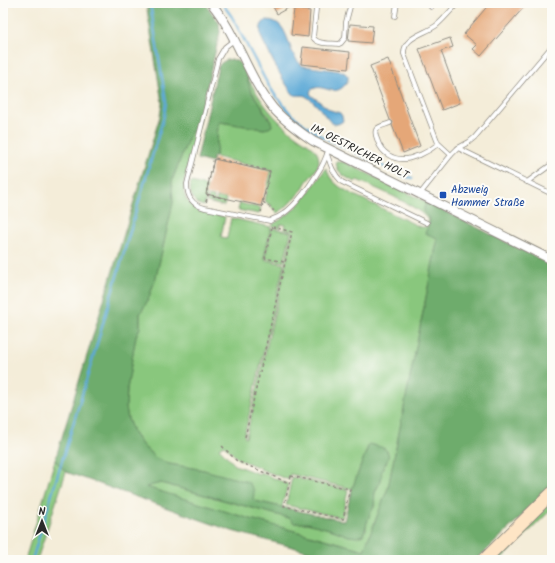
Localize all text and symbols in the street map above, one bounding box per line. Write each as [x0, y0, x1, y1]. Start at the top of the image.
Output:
street label: IM OESTRICHER HOLT [307, 119, 413, 185]
place label: Abzweig Hammer Straße [451, 181, 524, 212]
marker: Abzweig Hammer Straße [438, 190, 448, 200]
north arrow [22, 501, 62, 541]
text: N [39, 503, 46, 521]

